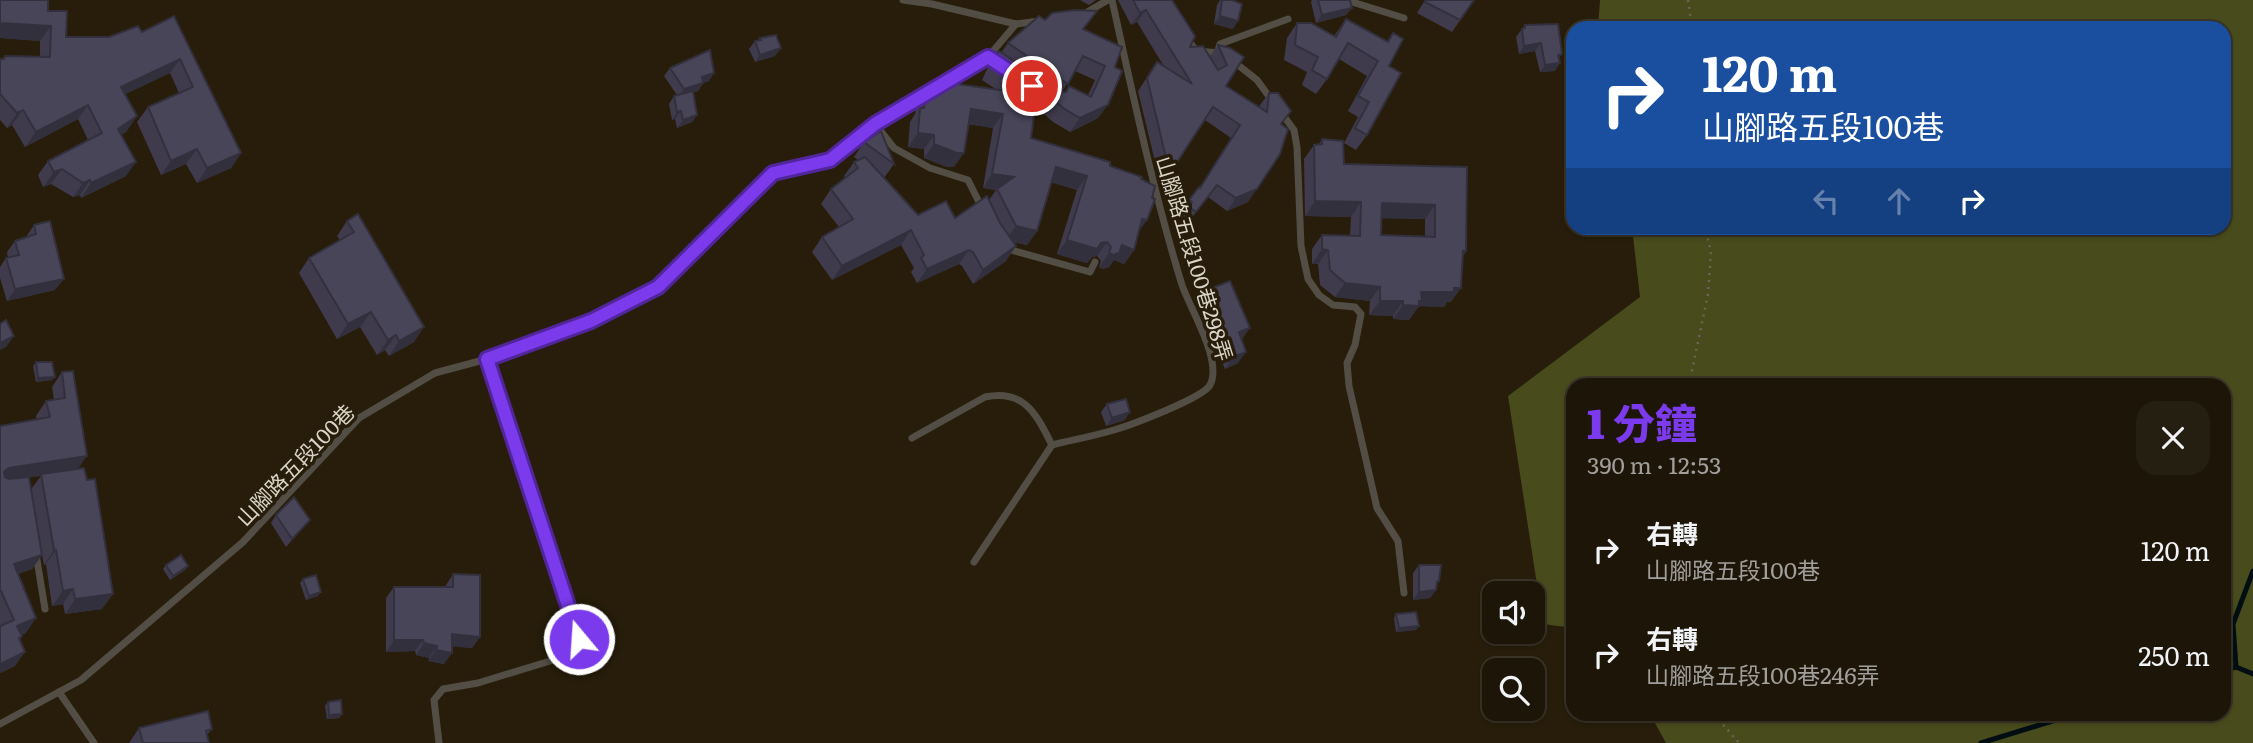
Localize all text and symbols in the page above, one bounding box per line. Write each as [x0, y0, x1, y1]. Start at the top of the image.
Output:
text: 120 m [1702, 34, 1837, 107]
icon: right [1587, 49, 1678, 140]
pin [1002, 56, 1062, 116]
icon: arrive [1013, 67, 1051, 105]
text: 山腳路五段100巷 [1702, 101, 1944, 149]
street label: 山腳路五段100巷298弄 [1150, 152, 1242, 364]
icon: left [1807, 182, 1845, 220]
icon: ahead [1880, 182, 1918, 220]
icon: right [1953, 182, 1991, 220]
text: 1 分鐘 [1587, 390, 1697, 452]
street label: 山腳路五段100巷 [228, 396, 360, 532]
button: close [2136, 401, 2210, 475]
text: 390 m · 12:53 [1587, 447, 1721, 481]
text: 右轉 [1646, 513, 1698, 552]
text: 120 m [2141, 530, 2210, 569]
icon: right [1587, 531, 1625, 569]
text: 山腳路五段100巷 [1646, 552, 1820, 586]
map controls [1482, 581, 1545, 721]
button: sound [1482, 581, 1545, 644]
position arrow [542, 602, 616, 676]
text: 右轉 [1646, 618, 1698, 657]
text: 250 m [2138, 635, 2210, 674]
icon: right [1587, 636, 1625, 674]
text: 山腳路五段100巷246弄 [1646, 657, 1880, 691]
button: search [1482, 658, 1545, 721]

